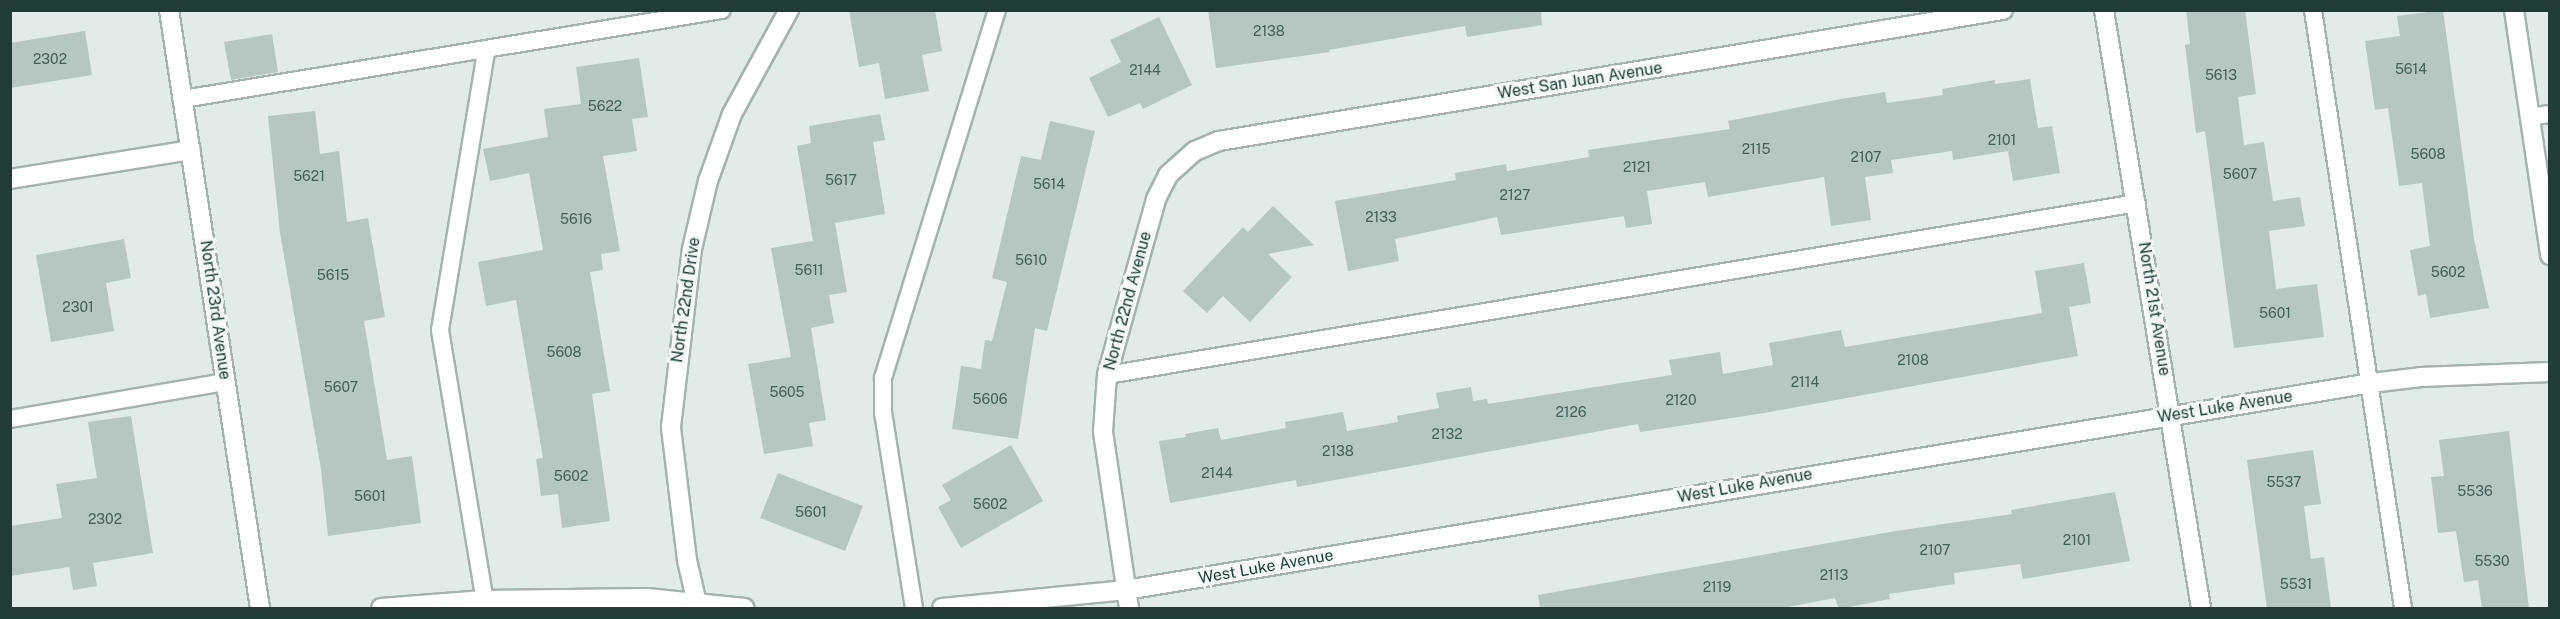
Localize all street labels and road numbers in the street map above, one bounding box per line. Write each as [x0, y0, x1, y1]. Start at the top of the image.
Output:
street label: West San Juan Avenue [1496, 58, 1664, 104]
street label: North 22nd Avenue [1100, 229, 1156, 373]
street label: North 22nd Drive [668, 236, 704, 364]
street label: North 23rd Avenue [196, 239, 234, 381]
street label: North 21st Avenue [2134, 241, 2174, 377]
street label: West Luke Avenue [2156, 387, 2294, 427]
street label: West Luke Avenue [1676, 465, 1814, 507]
street label: West Luke Avenue [1197, 546, 1335, 588]

